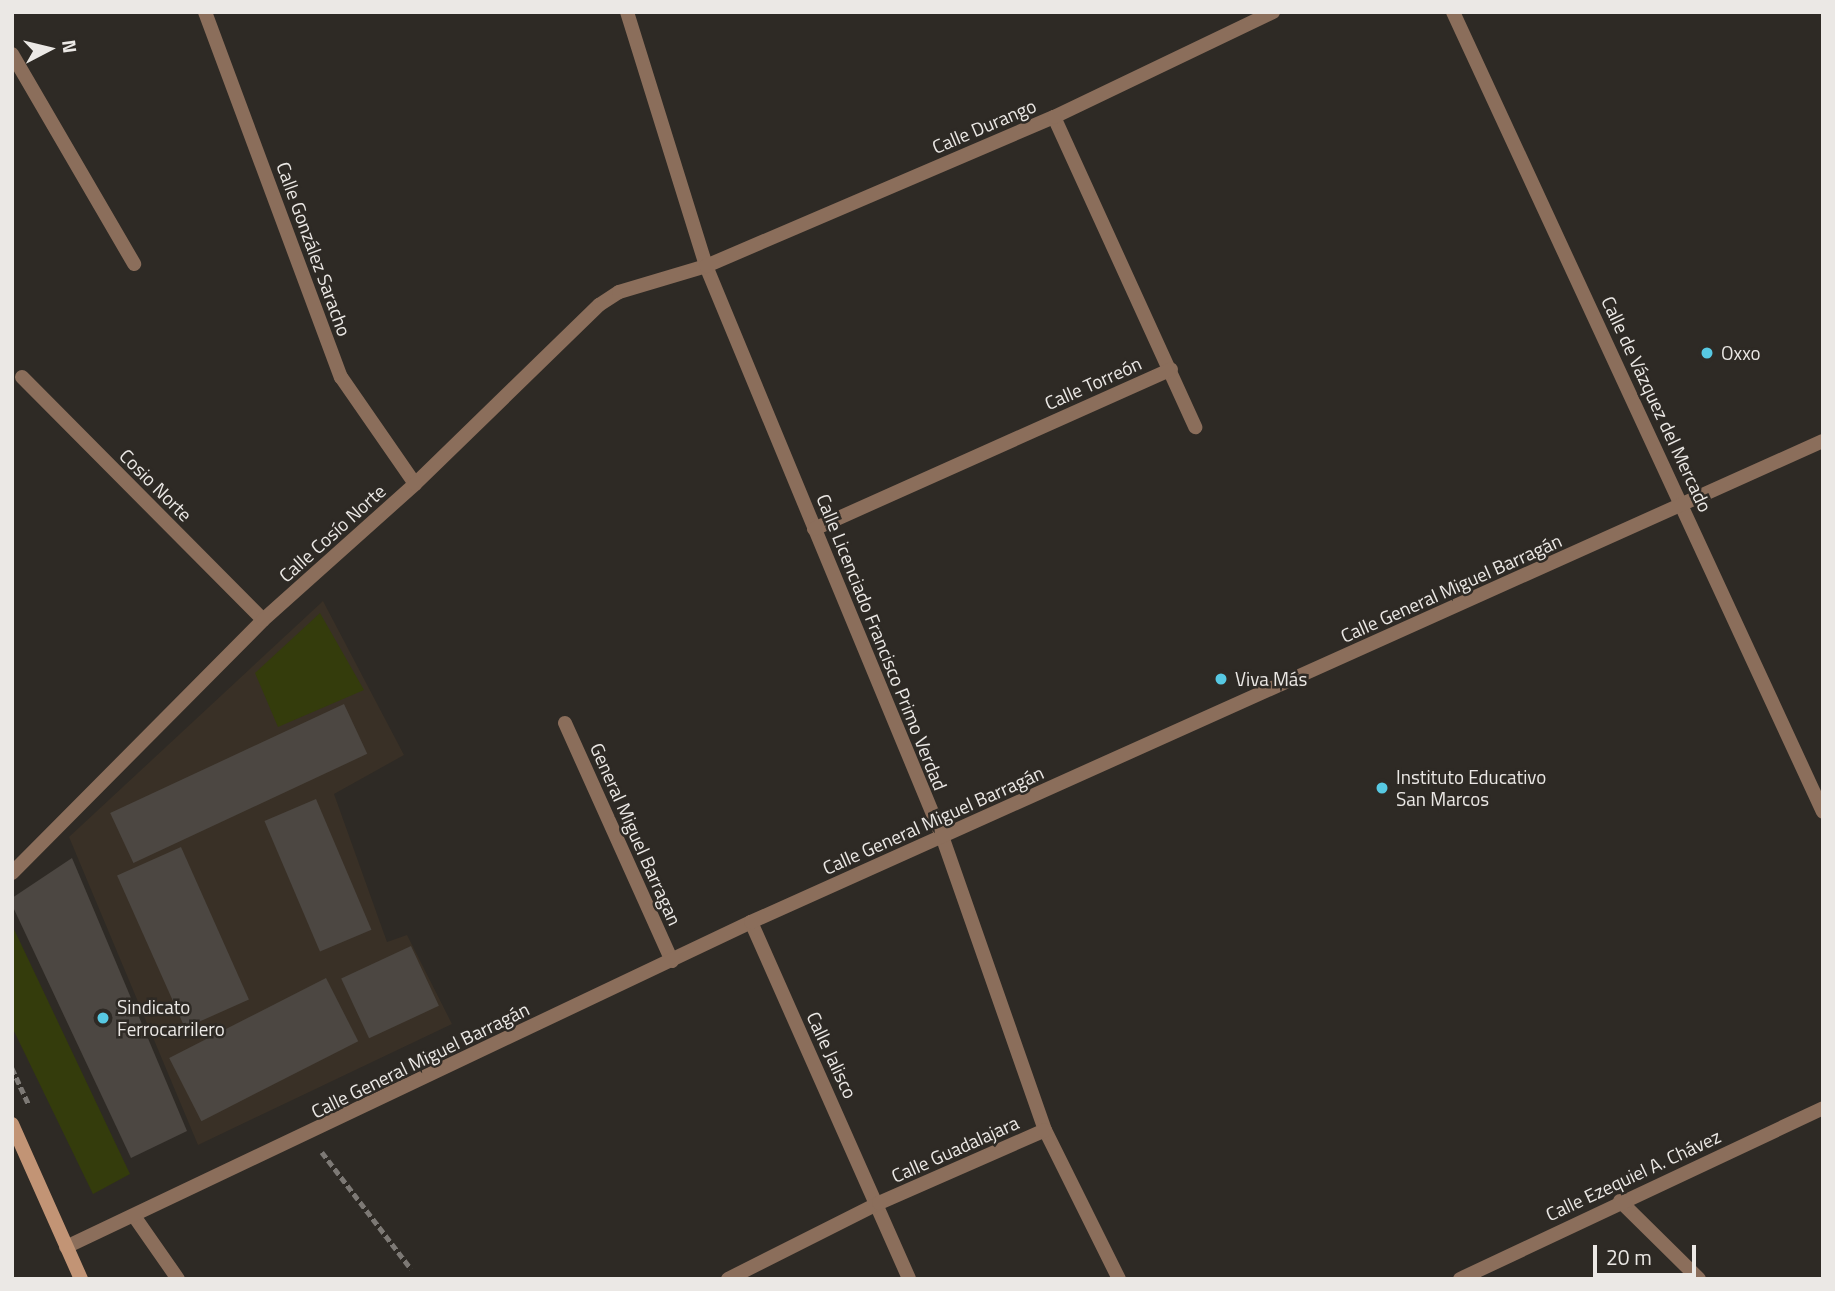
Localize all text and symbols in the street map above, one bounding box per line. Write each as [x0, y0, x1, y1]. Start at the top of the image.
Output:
north arrow [14, 14, 84, 84]
text: N [55, 38, 86, 55]
street label: Calle Durango [929, 94, 1039, 158]
street label: Calle González Saracho [272, 159, 356, 339]
street label: Calle de Vázquez del Mercado [1597, 293, 1717, 515]
place label: Oxxo [1721, 342, 1761, 364]
marker: Oxxo [1699, 345, 1715, 361]
street label: Calle Torreón [1041, 352, 1145, 414]
street label: Cosio Norte [115, 444, 197, 526]
street label: Calle Cosío Norte [274, 479, 390, 587]
street label: Calle Licenciado Francisco Primo Verdad [812, 491, 952, 793]
street label: Calle General Miguel Barragán [1337, 529, 1565, 647]
place label: Viva Más [1235, 668, 1307, 690]
marker: Viva Más [1213, 671, 1229, 687]
street label: General Miguel Barragan [585, 739, 687, 929]
street label: Calle General Miguel Barragán [819, 761, 1047, 879]
place label: Instituto Educativo San Marcos [1396, 766, 1546, 810]
marker: Instituto Educativo San Marcos [1374, 780, 1390, 796]
place label: Sindicato Ferrocarrilero [117, 996, 225, 1040]
street label: Calle General Miguel Barragán [307, 997, 533, 1123]
street label: Calle Jalisco [802, 1008, 862, 1102]
marker: Sindicato Ferrocarrilero [95, 1010, 111, 1026]
street label: Calle Guadalajara [888, 1111, 1022, 1187]
street label: Calle Ezequiel A. Chávez [1542, 1124, 1724, 1226]
scale bar [1597, 1232, 1700, 1276]
text: 20 m [1606, 1241, 1652, 1273]

